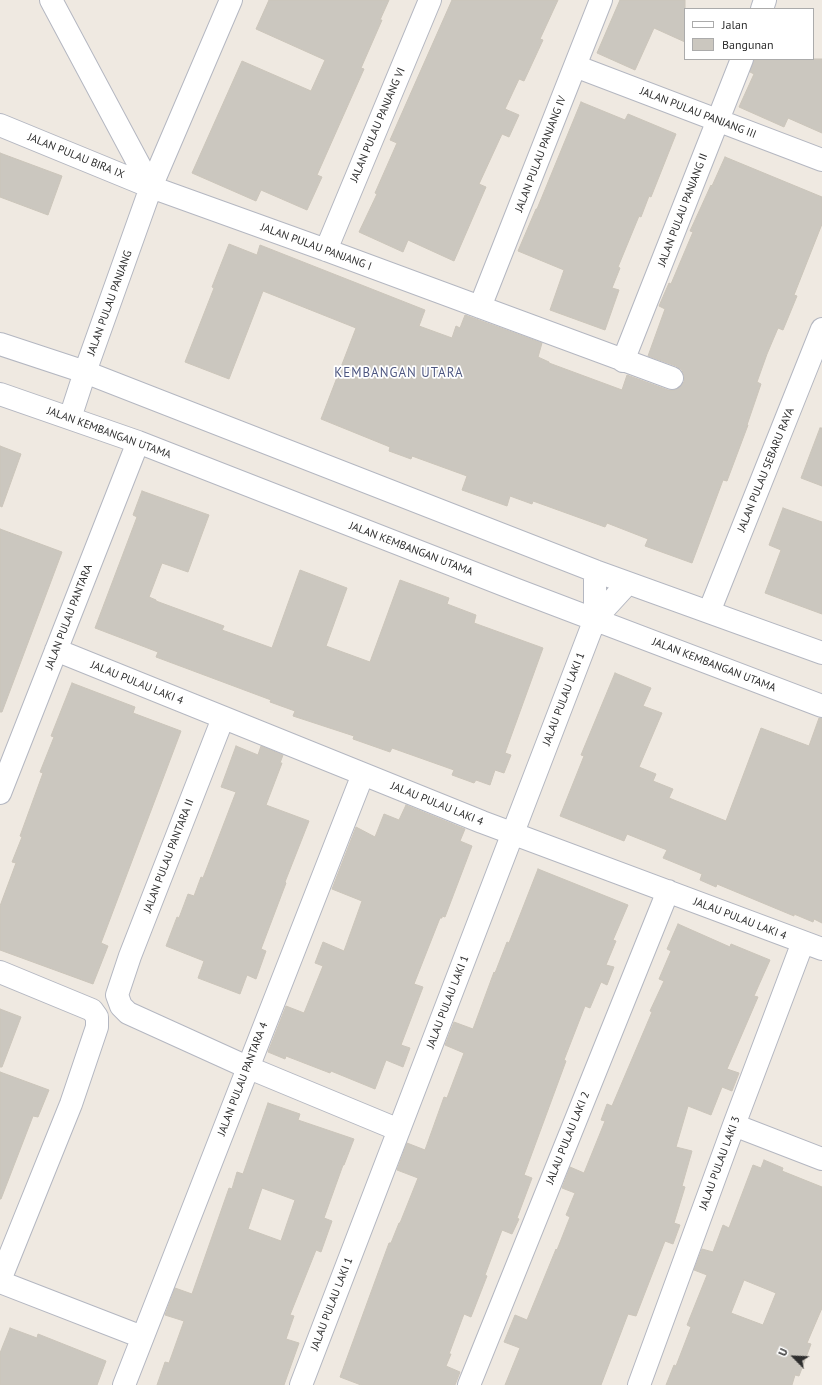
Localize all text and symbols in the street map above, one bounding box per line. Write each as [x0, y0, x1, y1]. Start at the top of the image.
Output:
legend [684, 8, 814, 60]
text: Jalan [722, 17, 747, 32]
text: Bangunan [722, 37, 774, 52]
street label: JALAN PULAU PANJANG VI [348, 66, 408, 184]
street label: JALAN PULAU PANJANG III [638, 85, 758, 141]
street label: JALAN PULAU PANJANG IV [513, 94, 569, 214]
street label: JALAN PULAU BIRA IX [26, 131, 126, 181]
street label: JALAN PULAU PANJANG II [655, 152, 711, 268]
street label: JALAN PULAU PANJANG I [259, 221, 373, 273]
street label: JALAN PULAU PANJANG [85, 249, 135, 357]
district label: KEMBANGAN UTARA [334, 365, 464, 381]
street label: JALAN KEMBANGAN UTAMA [45, 404, 173, 462]
street label: JALAN PULAU SEBARU RAYA [735, 406, 797, 534]
street label: JALAN KEMBANGAN UTAMA [347, 519, 475, 579]
street label: JALAN PULAU PANTARA [43, 563, 95, 671]
street label: JALAN KEMBANGAN UTAMA [650, 635, 778, 695]
street label: JALAU PULAU LAKI 1 [540, 651, 588, 747]
street label: JALAU PULAU LAKI 4 [89, 658, 185, 708]
street label: JALAU PULAU LAKI 4 [389, 779, 485, 829]
street label: JALAN PULAU PANTARA II [141, 797, 197, 915]
street label: JALAU PULAU LAKI 4 [692, 895, 788, 943]
street label: JALAU PULAU LAKI 1 [424, 954, 472, 1050]
street label: JALAN PULAU PANTARA 4 [215, 1020, 271, 1138]
street label: JALAU PULAU LAKI 2 [543, 1090, 593, 1186]
street label: JALAU PULAU LAKI 3 [697, 1114, 743, 1212]
street label: JALAU PULAU LAKI 1 [308, 1256, 356, 1352]
north arrow [774, 1337, 814, 1377]
text: U [775, 1346, 791, 1358]

